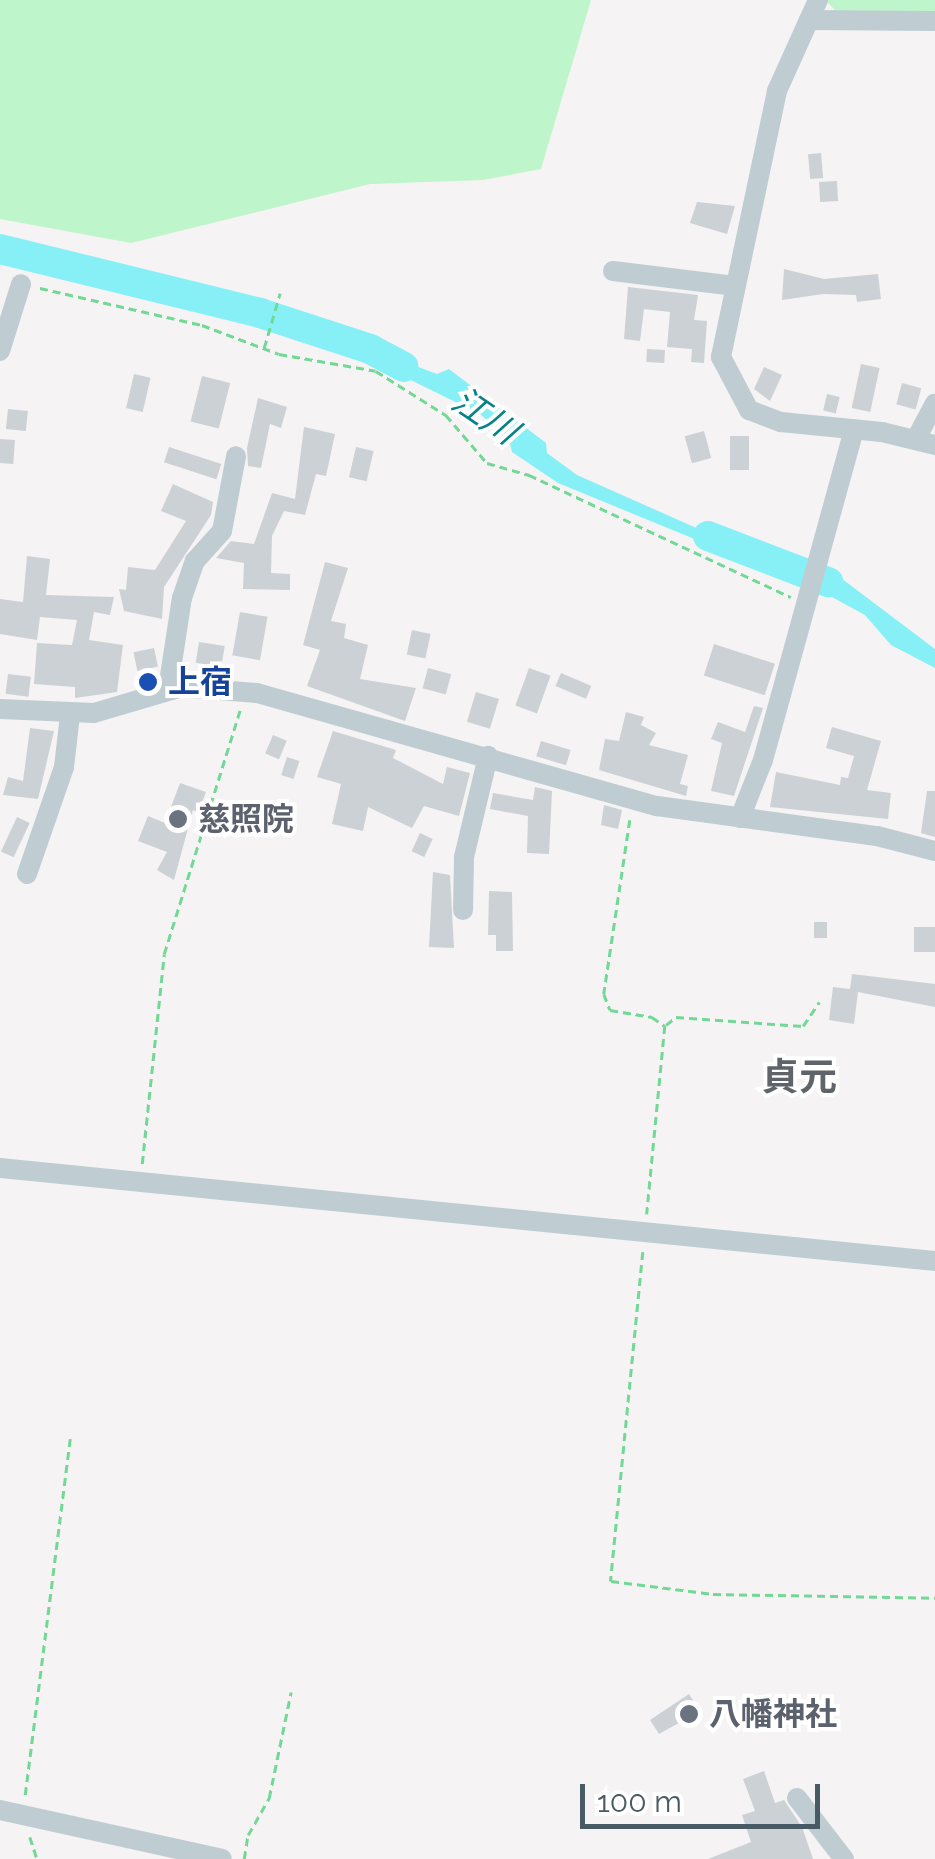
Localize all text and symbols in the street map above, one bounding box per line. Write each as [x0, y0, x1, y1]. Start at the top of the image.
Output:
water label: 江川 [444, 379, 526, 453]
place label: 上宿 [168, 663, 232, 701]
marker: 上宿 [137, 671, 159, 693]
place label: 慈照院 [198, 800, 294, 838]
marker: 慈照院 [167, 808, 189, 830]
district label: 貞元 [761, 1054, 837, 1100]
place label: 八幡神社 [709, 1695, 837, 1733]
marker: 八幡神社 [678, 1703, 700, 1725]
scale bar [585, 1764, 825, 1826]
text: 100 m [597, 1784, 682, 1819]

